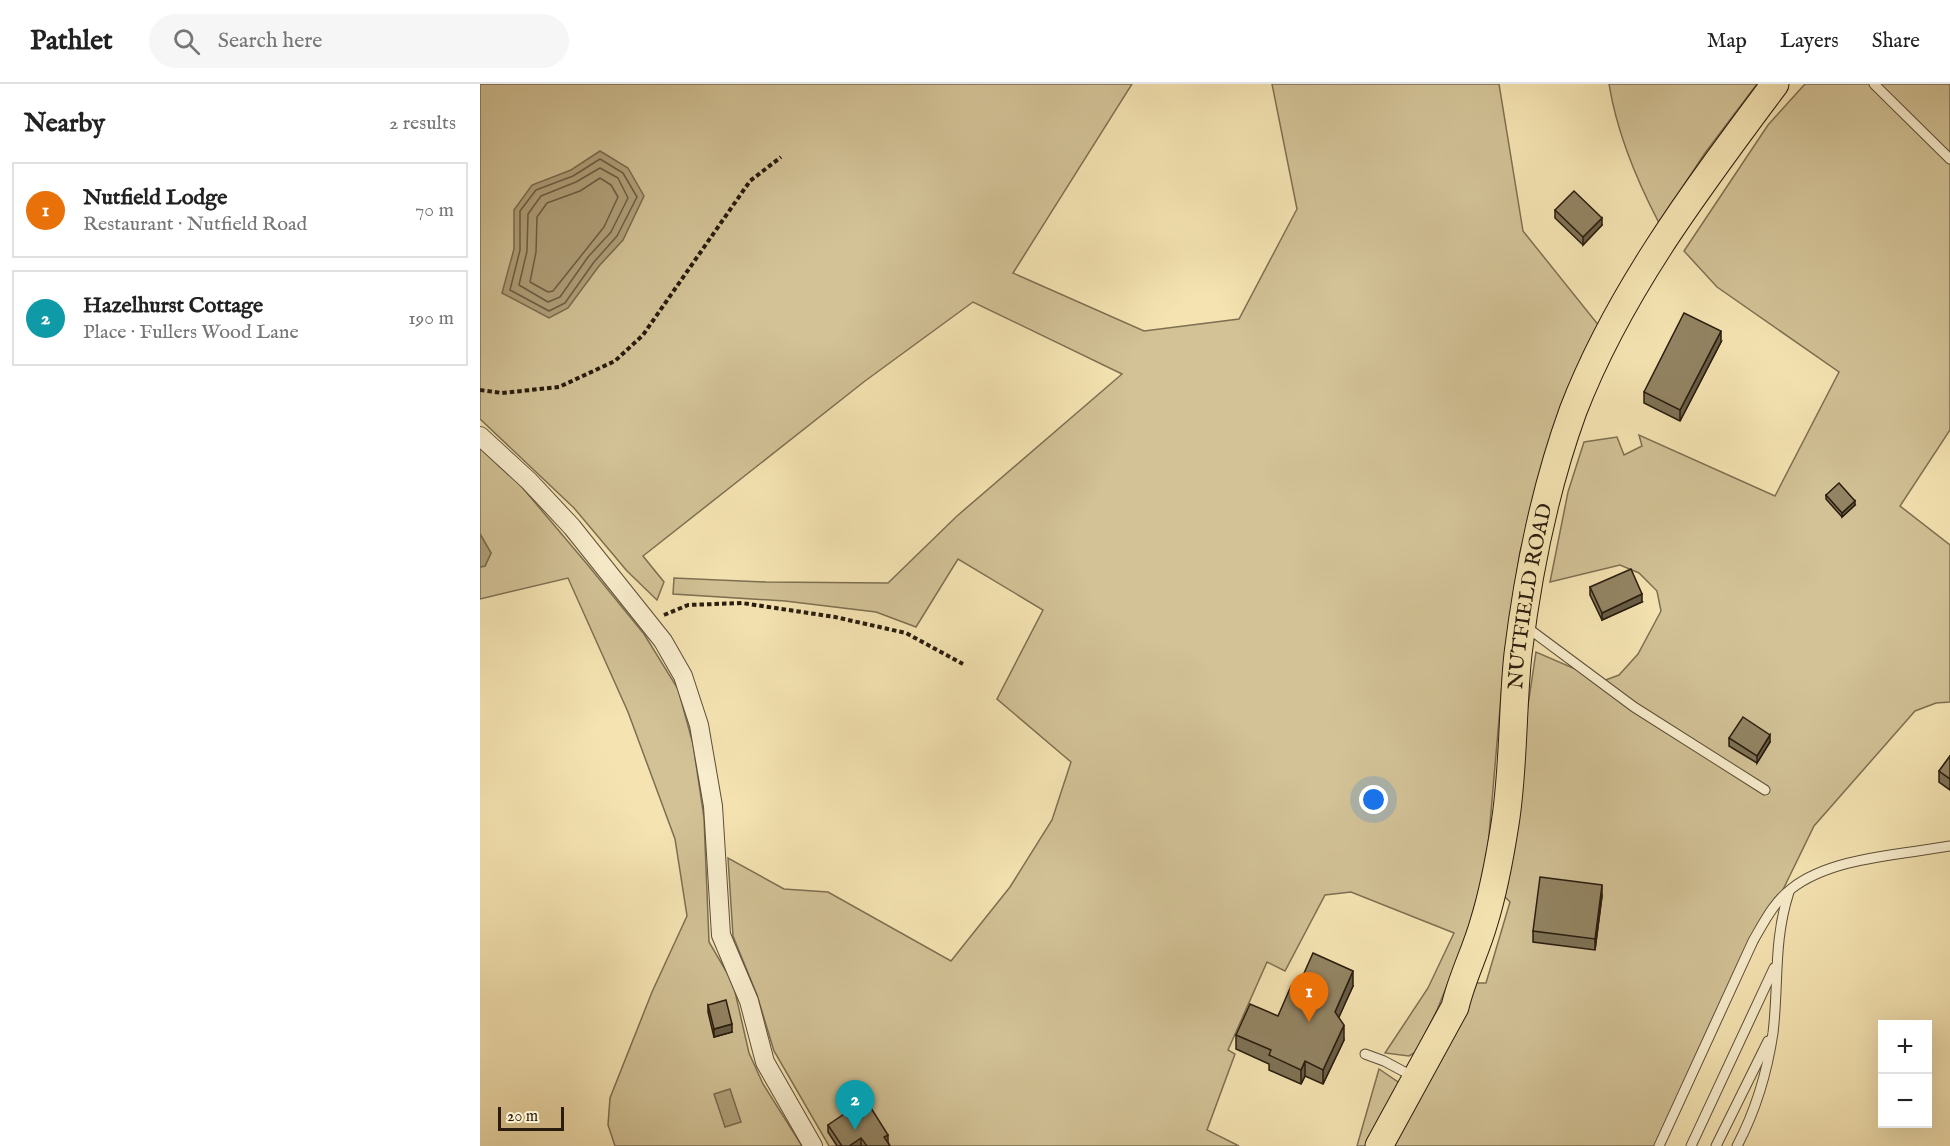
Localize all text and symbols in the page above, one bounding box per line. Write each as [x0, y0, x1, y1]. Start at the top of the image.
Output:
search box [149, 14, 569, 68]
text: Pathlet [30, 24, 113, 59]
icon: search [170, 25, 203, 58]
text: Search here [218, 27, 322, 55]
text: Map [1707, 28, 1747, 55]
text: Layers [1780, 28, 1839, 55]
text: Share [1872, 28, 1920, 55]
text: Nearby [24, 107, 105, 140]
text: 2 results [389, 111, 456, 136]
text: Nutfield Lodge [83, 184, 227, 212]
text: 1 [42, 198, 49, 223]
text: 70 m [415, 198, 454, 223]
text: Restaurant · Nutfield Road [83, 212, 307, 237]
text: Hazelhurst Cottage [83, 292, 263, 320]
text: 2 [41, 306, 50, 331]
text: 190 m [408, 306, 454, 331]
text: Place · Fullers Wood Lane [83, 320, 299, 345]
street label: NUTFIELD ROAD [1503, 501, 1560, 690]
your location [1359, 785, 1388, 814]
pin: 1 [1290, 972, 1328, 1022]
map controls [1878, 1020, 1932, 1128]
button: + [1878, 1020, 1932, 1074]
button: − [1878, 1074, 1932, 1128]
pin: 2 [836, 1080, 874, 1130]
scale bar [498, 1104, 564, 1132]
text: 20 m [507, 1107, 538, 1127]

